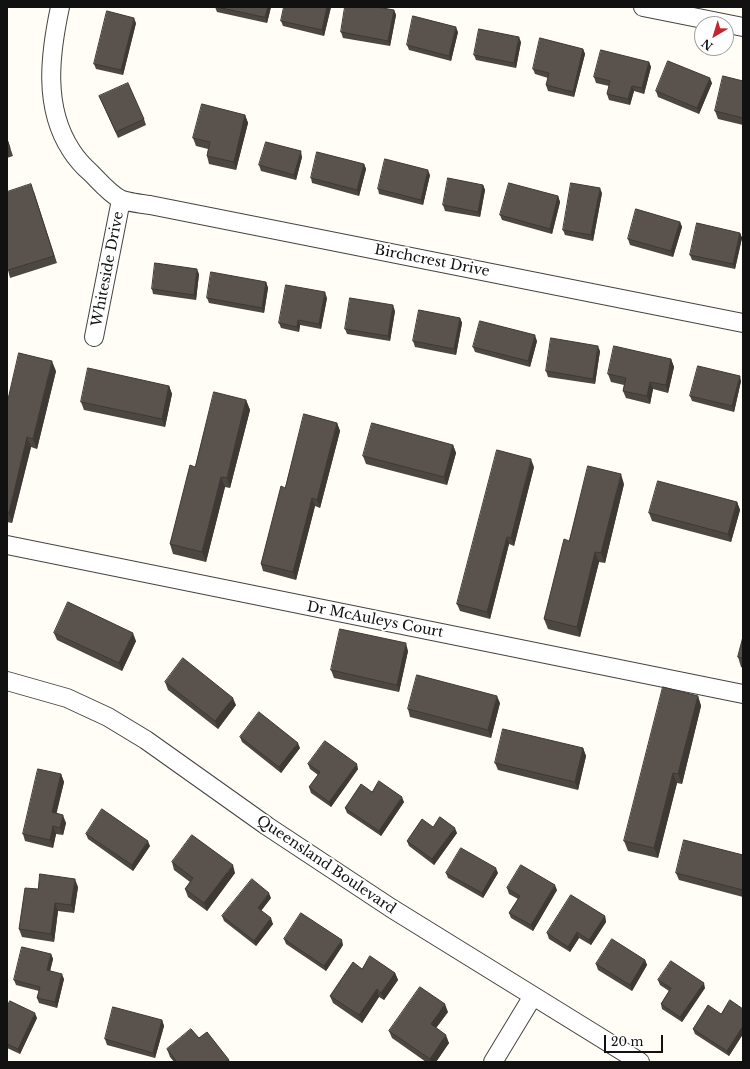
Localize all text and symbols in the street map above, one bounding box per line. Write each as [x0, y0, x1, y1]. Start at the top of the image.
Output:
north arrow [694, 16, 734, 56]
text: N [699, 36, 716, 53]
street label: Whiteside Drive [89, 210, 127, 328]
street label: Birchcrest Drive [373, 242, 491, 280]
street label: Dr McAuleys Court [305, 599, 445, 641]
street label: Queensland Boulevard [253, 812, 399, 918]
scale bar [606, 1027, 665, 1053]
text: 20 m [611, 1034, 643, 1049]

